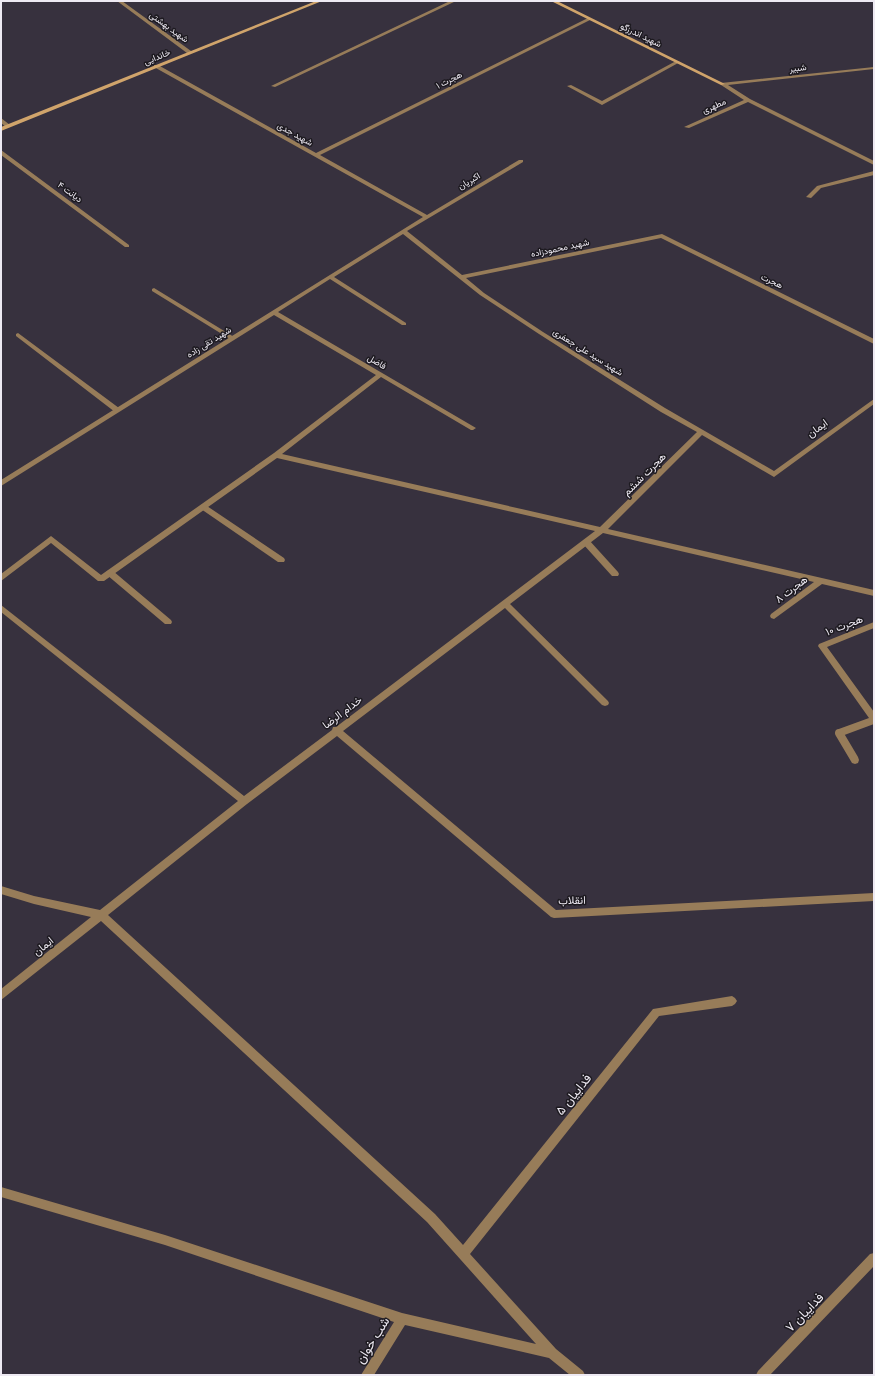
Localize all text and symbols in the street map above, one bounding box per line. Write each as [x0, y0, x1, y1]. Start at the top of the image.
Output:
street label: شهید بهشتی [147, 8, 192, 45]
street label: شهید اندرزگو [618, 19, 664, 50]
street label: خاندایی [142, 45, 172, 68]
street label: شبیر [788, 60, 807, 75]
street label: هجرت ۱ [433, 67, 464, 92]
street label: مطهری [700, 94, 728, 117]
street label: شهید جدی [275, 118, 316, 149]
street label: اکبریان [455, 169, 482, 192]
street label: دیانت ۴ [55, 178, 85, 205]
street label: شهید محمودزاده [529, 235, 590, 260]
street label: هجرت [759, 270, 785, 291]
street label: شهید تقی زاده [184, 323, 234, 361]
street label: شهید سید علی جعفری [551, 325, 626, 378]
street label: فاضل [365, 351, 389, 372]
street label: ایمان [803, 415, 830, 440]
street label: هجرت ششم [619, 448, 670, 499]
street label: هجرت ۸ [771, 571, 810, 606]
street label: هجرت ۱۰ [823, 610, 865, 638]
street label: خدام الرضا [319, 692, 365, 732]
street label: انقلاب [558, 892, 586, 907]
street label: ایمان [29, 933, 56, 959]
street label: فداییان ۵ [551, 1070, 595, 1118]
street label: فداییان ۷ [781, 1288, 827, 1336]
street label: شب خوان [351, 1313, 393, 1367]

